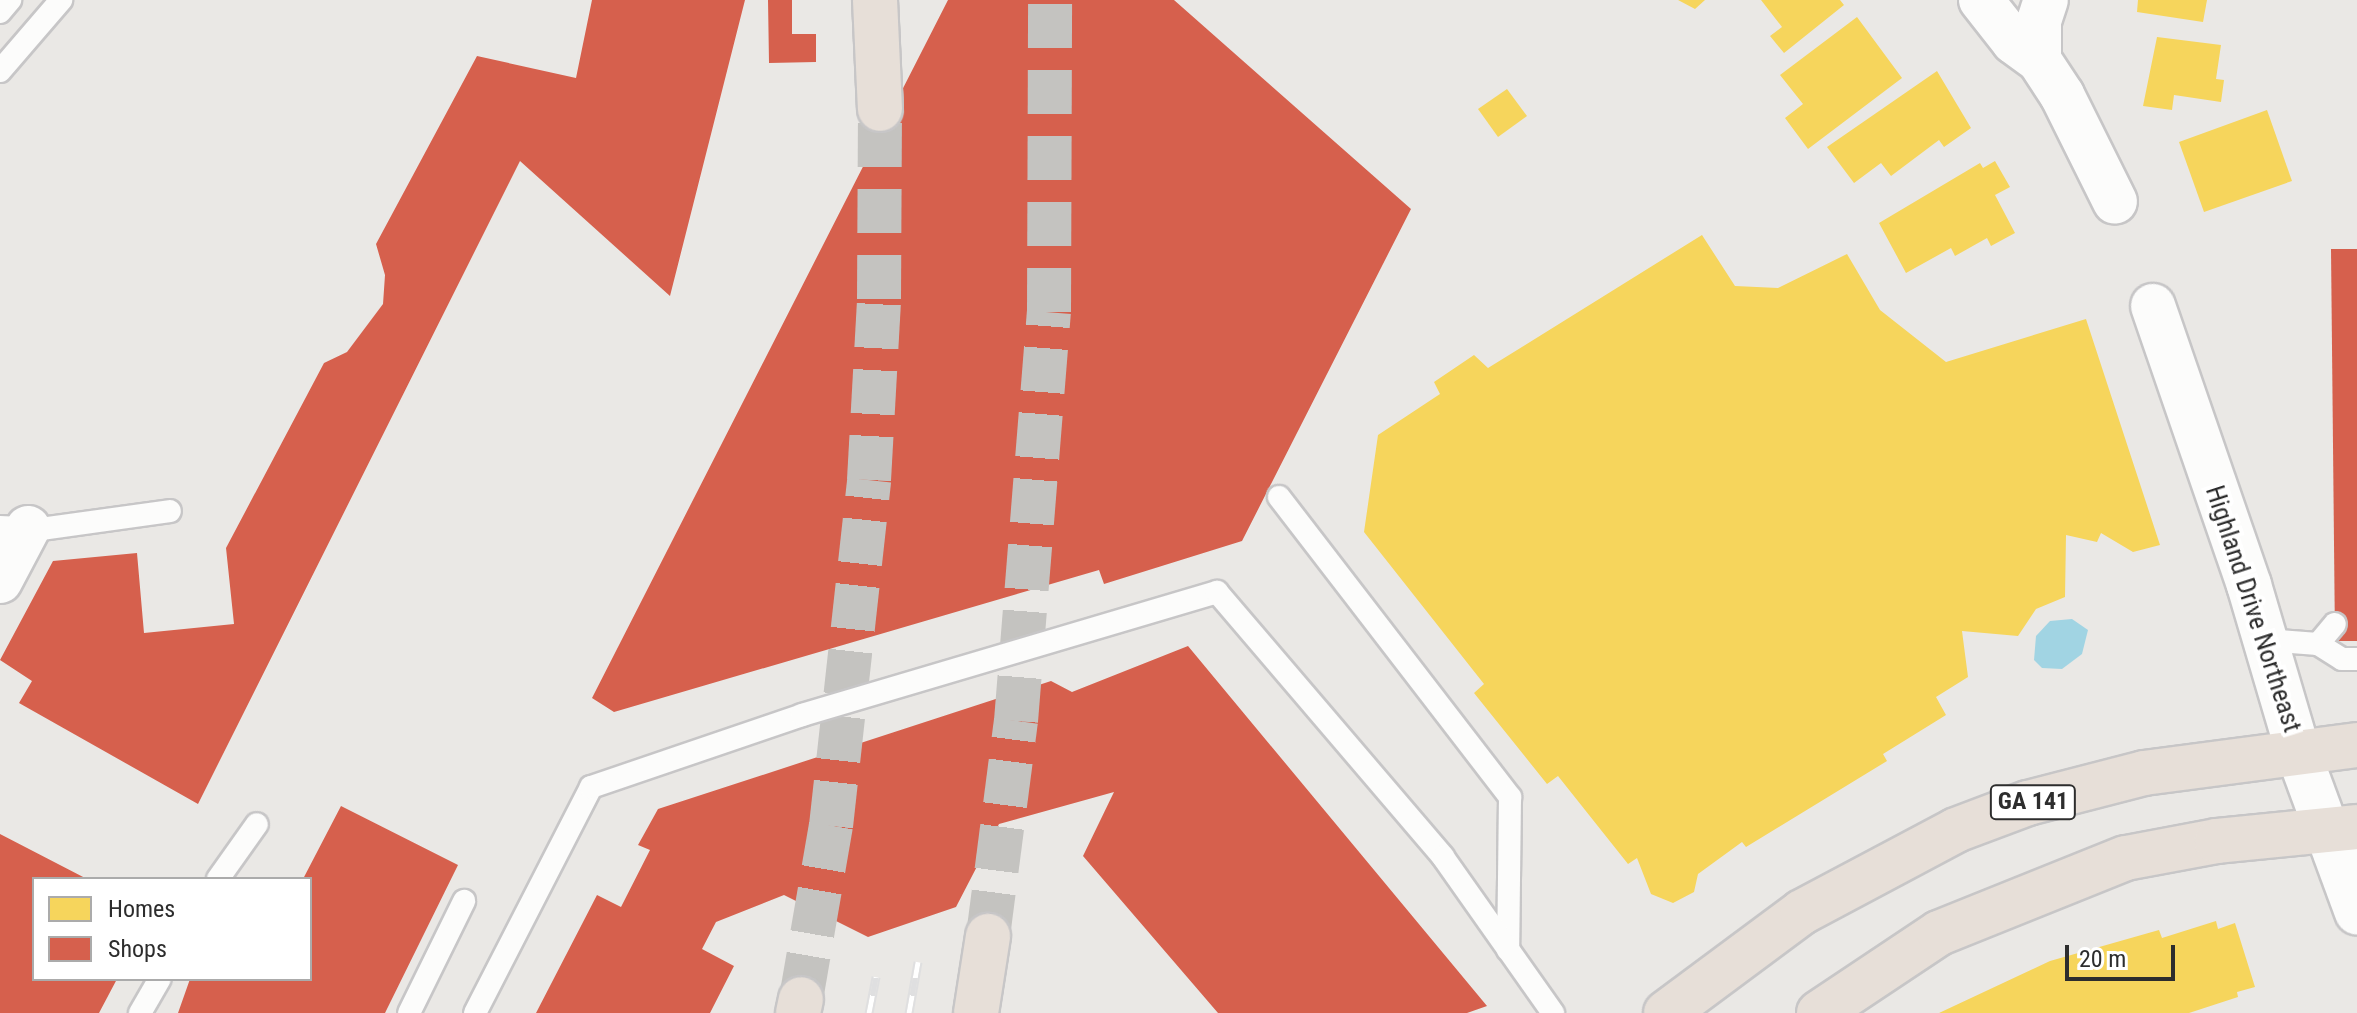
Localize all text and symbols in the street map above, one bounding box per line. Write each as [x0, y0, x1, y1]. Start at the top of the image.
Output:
street label: Highland Drive Northeast [2198, 482, 2308, 736]
road number: GA 141 [1989, 782, 2077, 822]
legend [32, 877, 312, 981]
text: Homes [108, 895, 175, 923]
scale bar [2069, 929, 2179, 979]
text: Shops [108, 935, 167, 963]
text: 20 m [2079, 945, 2126, 973]

